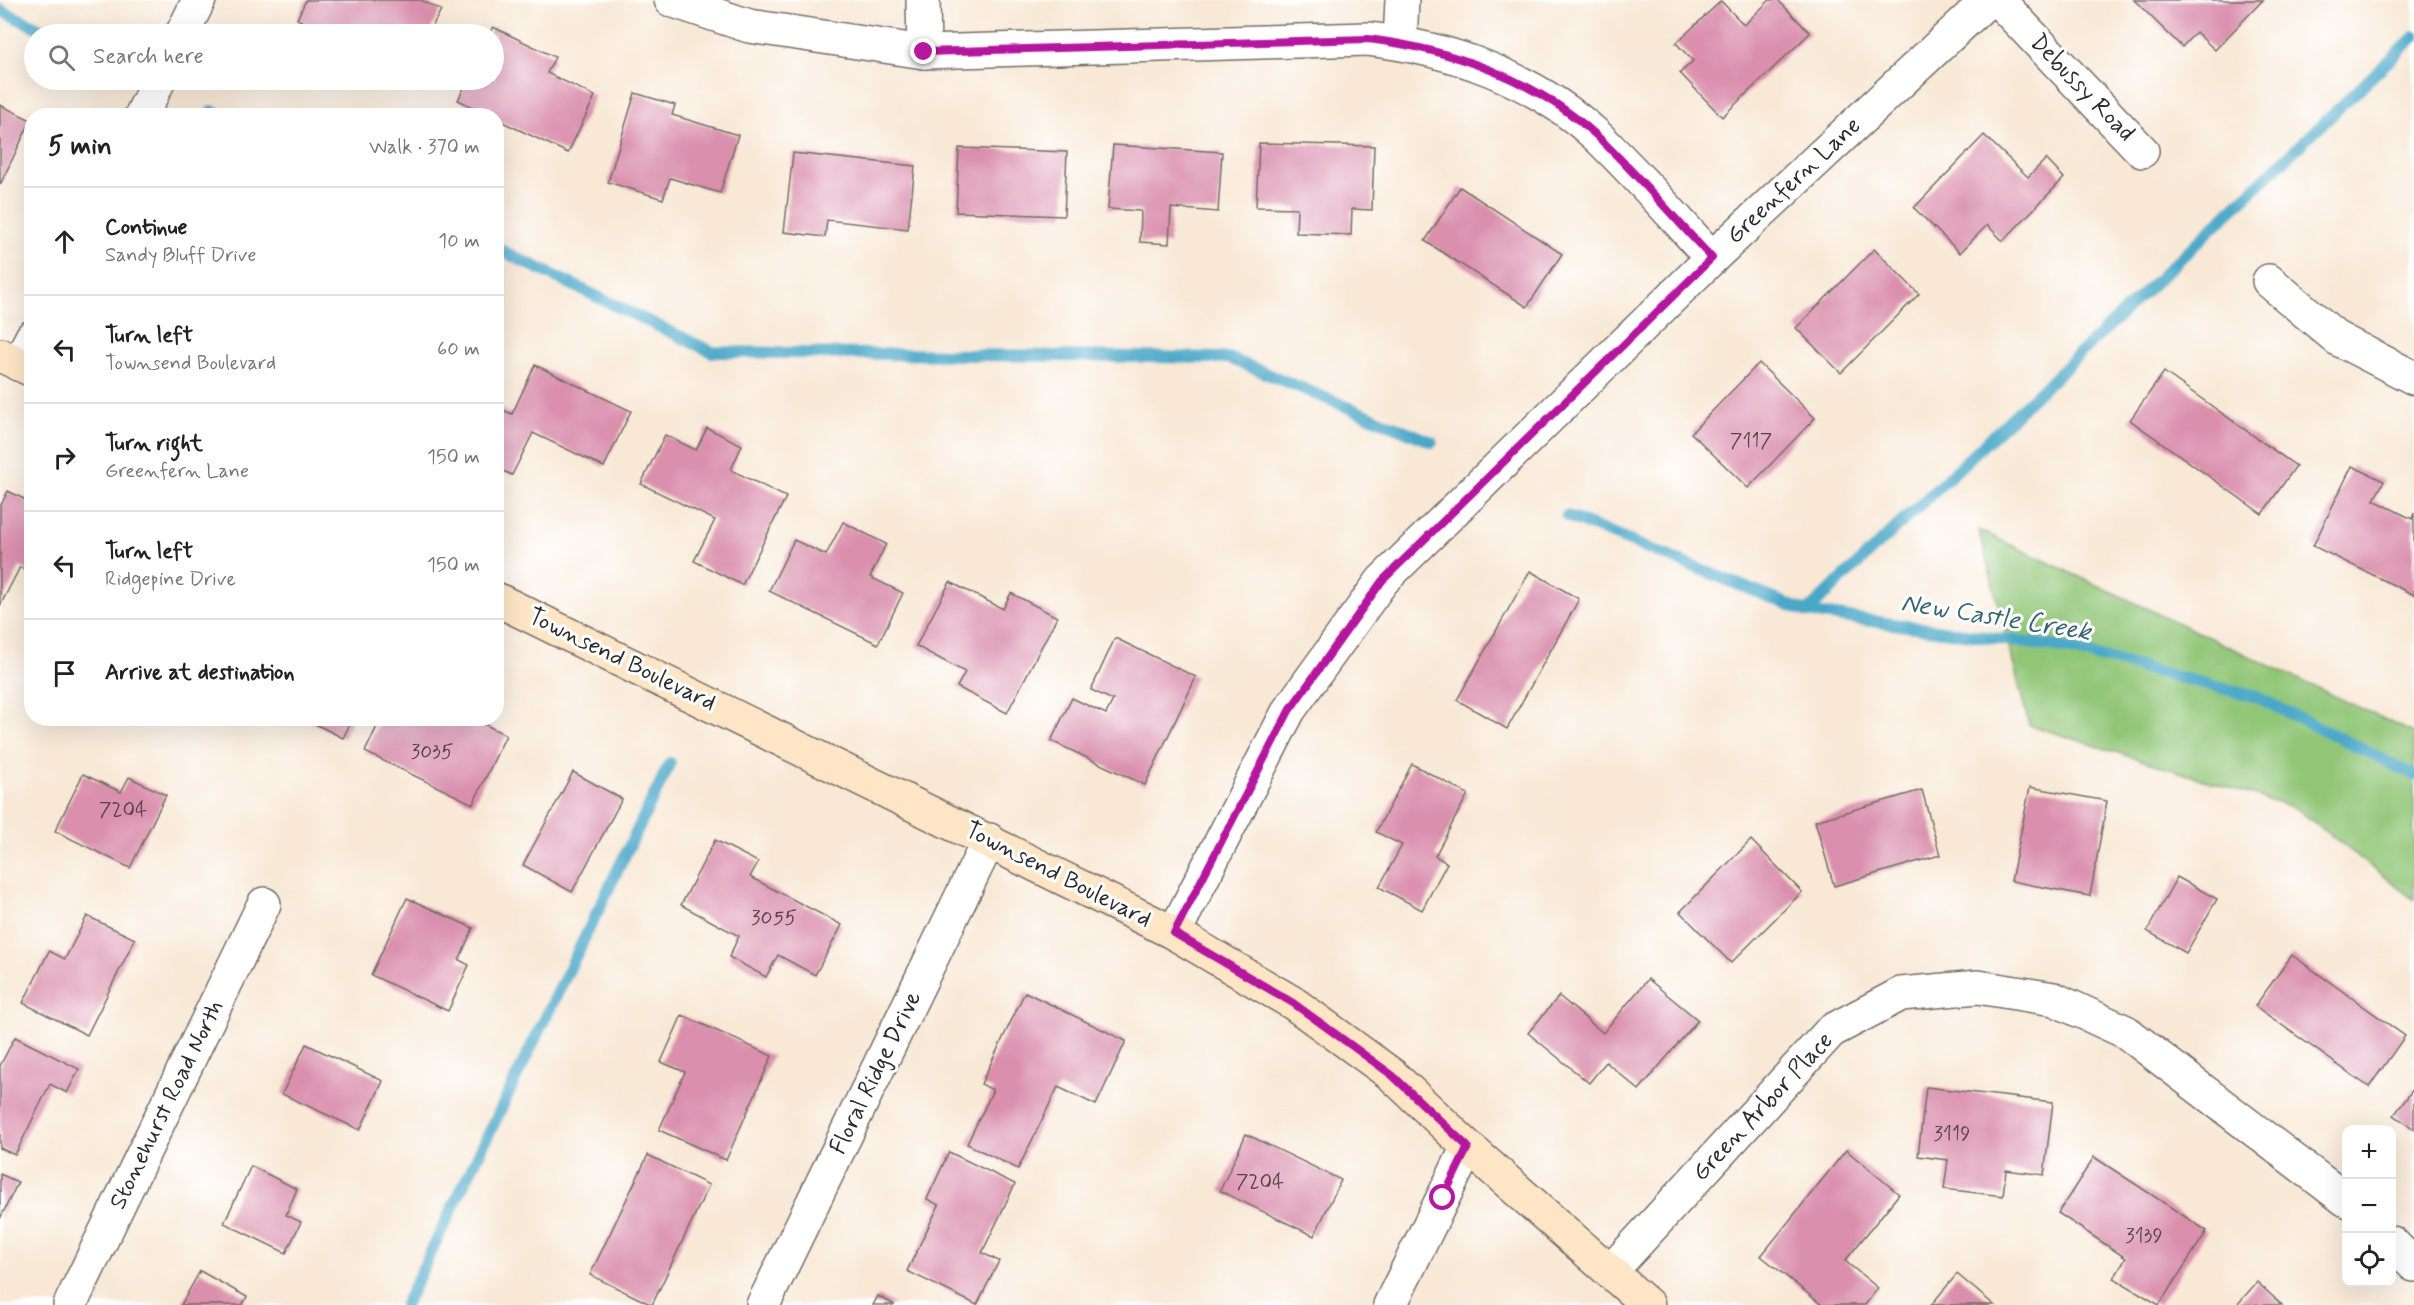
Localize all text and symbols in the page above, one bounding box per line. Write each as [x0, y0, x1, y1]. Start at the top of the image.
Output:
search box [24, 24, 504, 90]
street label: Debussy Road [2023, 27, 2141, 149]
route end [910, 38, 936, 64]
icon: search [45, 41, 78, 74]
text: Search here [93, 43, 204, 71]
street label: Greenfern Lane [1720, 111, 1868, 251]
text: 5 min [48, 130, 112, 164]
text: Walk · 370 m [369, 134, 480, 161]
text: Continue [105, 214, 187, 242]
icon: ahead [48, 225, 81, 258]
text: 10 m [438, 228, 480, 255]
text: Sandy Bluff Drive [105, 242, 257, 269]
text: Turn left [105, 322, 193, 350]
icon: left [48, 333, 81, 366]
text: 60 m [437, 336, 480, 363]
text: Townsend Boulevard [105, 350, 276, 377]
house number: 7117 [1730, 427, 1773, 455]
text: Turn right [105, 430, 203, 458]
icon: right [48, 441, 81, 474]
text: 150 m [427, 444, 480, 471]
text: Greenfern Lane [105, 458, 249, 485]
text: Turn left [105, 538, 193, 566]
icon: left [48, 549, 81, 582]
text: 150 m [427, 552, 480, 579]
text: Ridgepine Drive [105, 566, 236, 593]
water label: New Castle Creek [1899, 586, 2095, 650]
street label: Townsend Boulevard [523, 601, 721, 719]
icon: arrive [48, 657, 81, 690]
text: Arrive at destination [105, 659, 295, 687]
house number: 3035 [411, 738, 453, 766]
house number: 7204 [99, 796, 147, 824]
street label: Townsend Boulevard [959, 815, 1157, 935]
house number: 3055 [751, 904, 797, 932]
street label: Floral Ridge Drive [823, 986, 929, 1160]
street label: Stonehurst Road North [103, 995, 231, 1215]
street label: Green Arbor Place [1686, 1026, 1840, 1188]
house number: 3119 [1933, 1120, 1971, 1148]
map controls [2342, 1125, 2396, 1287]
button: + [2342, 1125, 2396, 1179]
house number: 7204 [1236, 1168, 1284, 1196]
button: − [2342, 1179, 2396, 1233]
route start [1429, 1184, 1455, 1210]
house number: 3139 [2125, 1222, 2163, 1250]
button: locate [2342, 1233, 2396, 1287]

